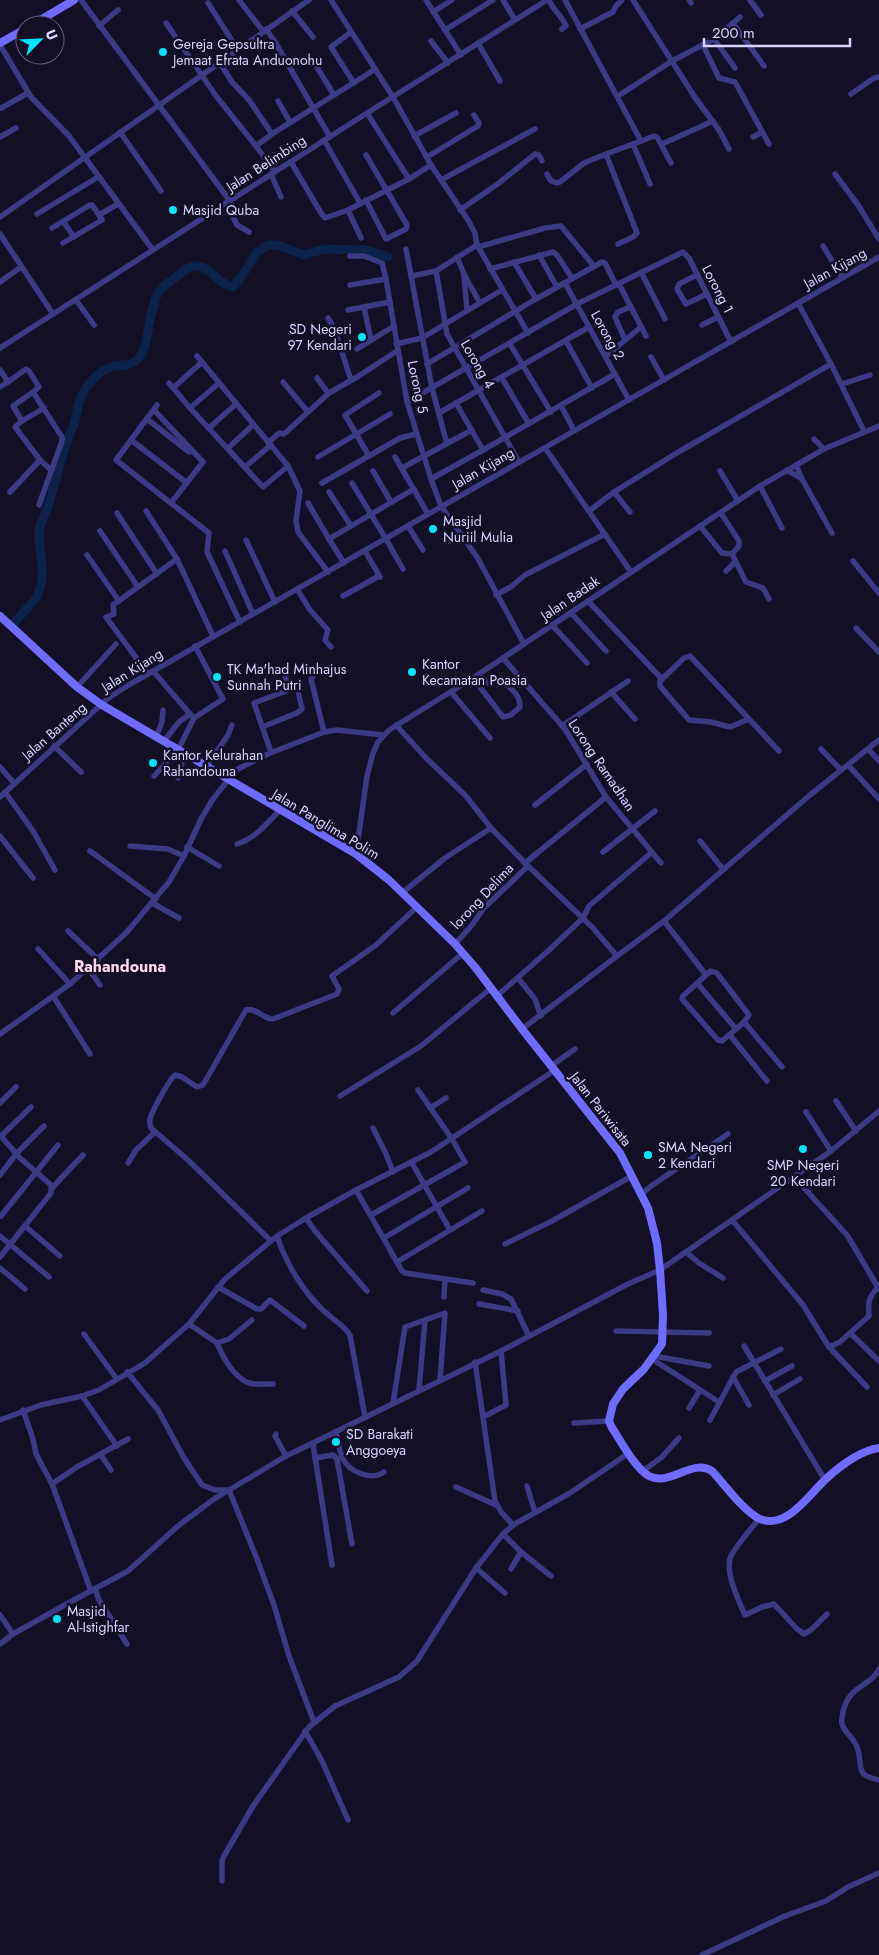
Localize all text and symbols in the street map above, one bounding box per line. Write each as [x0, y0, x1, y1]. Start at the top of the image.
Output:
north arrow [15, 15, 65, 65]
scale bar [704, 15, 850, 47]
text: 200 m [712, 22, 755, 44]
text: U [41, 26, 63, 43]
place label: Gereja Gepsultra Jemaat Efrata Anduonohu [171, 34, 322, 70]
marker: Gereja Gepsultra Jemaat Efrata Anduonohu [157, 46, 169, 58]
street label: Jalan Belimbing [221, 130, 310, 197]
place label: Masjid Quba [183, 200, 259, 220]
marker: Masjid Quba [167, 204, 179, 216]
street label: Jalan Kijang [798, 243, 870, 294]
street label: Lorong 1 [697, 261, 739, 317]
street label: Lorong 2 [586, 307, 630, 363]
place label: SD Negeri 97 Kendari [288, 319, 352, 355]
marker: SD Negeri 97 Kendari [356, 331, 368, 343]
street label: Lorong 4 [456, 336, 500, 392]
street label: Lorong 5 [403, 359, 433, 415]
street label: Jalan Kijang [447, 442, 518, 495]
place label: Masjid Nuriil Mulia [443, 511, 513, 547]
marker: Masjid Nuriil Mulia [427, 523, 439, 535]
street label: Jalan Badak [535, 571, 604, 626]
street label: Jalan Kijang [96, 643, 166, 698]
place label: Kantor Kecamatan Poasia [422, 654, 527, 690]
place label: TK Ma'had Minhajus Sunnah Putri [227, 659, 347, 695]
marker: Kantor Kecamatan Poasia [406, 666, 418, 678]
marker: TK Ma'had Minhajus Sunnah Putri [211, 671, 223, 683]
street label: Jalan Banteng [16, 697, 91, 766]
street label: Lorong Ramadhan [564, 715, 640, 815]
place label: Kantor Kelurahan Rahandouna [163, 745, 263, 781]
marker: Kantor Kelurahan Rahandouna [147, 757, 159, 769]
street label: Jalan Panglima Polim [267, 783, 384, 864]
street label: lorong Delima [446, 859, 518, 933]
district label: Rahandouna [74, 955, 166, 978]
street label: Jalan Pariwisata [564, 1066, 636, 1150]
place label: SMA Negeri 2 Kendari [658, 1137, 732, 1173]
marker: SMP Negeri 20 Kendari [797, 1143, 809, 1155]
marker: SMA Negeri 2 Kendari [642, 1149, 654, 1161]
place label: SMP Negeri 20 Kendari [767, 1155, 839, 1191]
place label: SD Barakati Anggoeya [346, 1424, 413, 1460]
marker: SD Barakati Anggoeya [330, 1436, 342, 1448]
place label: Masjid Al-Istighfar [67, 1601, 130, 1637]
marker: Masjid Al-Istighfar [51, 1613, 63, 1625]

